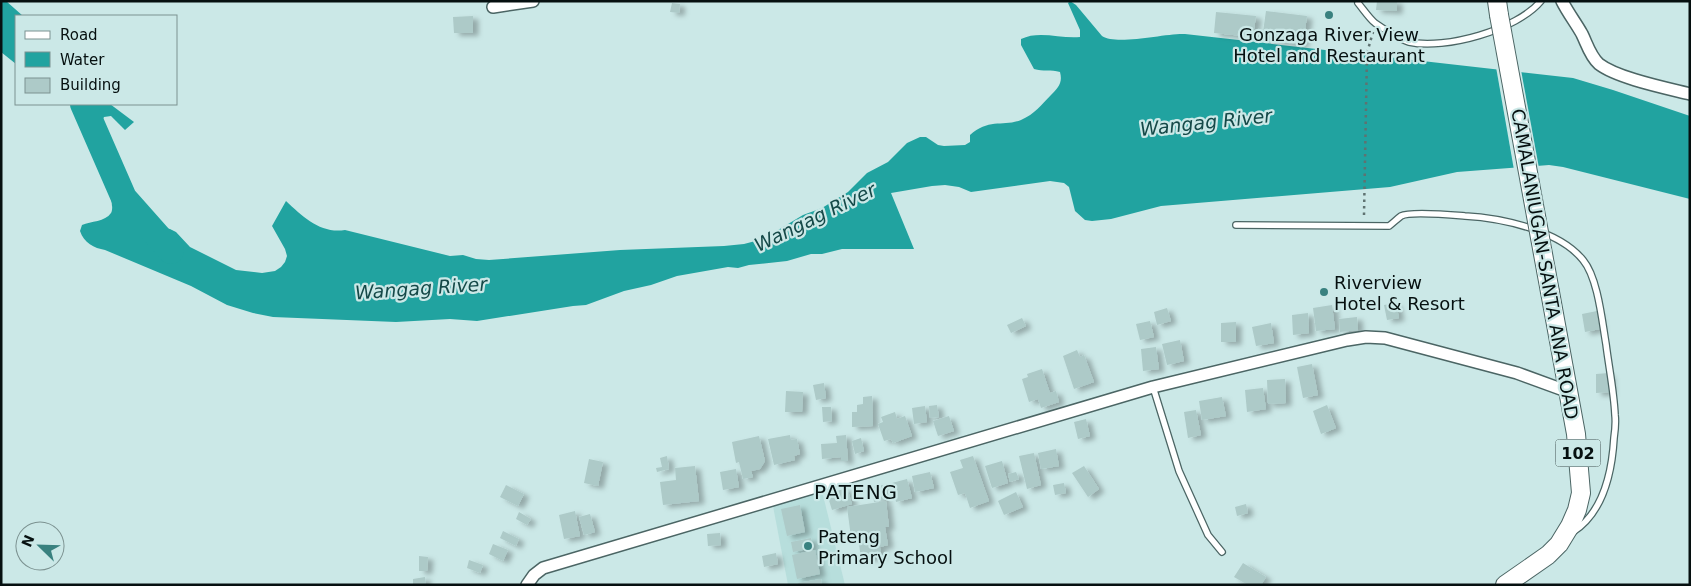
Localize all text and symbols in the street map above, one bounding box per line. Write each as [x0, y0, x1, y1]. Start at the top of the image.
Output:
marker: Gonzaga River View Hotel and Restaurant [1323, 9, 1335, 21]
legend [15, 15, 178, 105]
place label: Gonzaga River View Hotel and Restaurant [1233, 24, 1425, 66]
text: Road [60, 26, 98, 44]
text: Water [60, 51, 105, 69]
text: Building [60, 76, 121, 94]
water label: Wangag River [1139, 104, 1274, 140]
street label: CAMALANIUGAN-SANTA ANA ROAD [1507, 107, 1583, 421]
water label: Wangag River [751, 178, 880, 256]
water label: Wangag River [354, 272, 489, 304]
place label: Riverview Hotel & Resort [1334, 272, 1465, 314]
marker: Riverview Hotel & Resort [1318, 286, 1330, 298]
road number: 102 [1556, 439, 1600, 466]
district label: PATENG [814, 480, 898, 504]
north arrow [15, 521, 65, 571]
place label: Pateng Primary School [818, 526, 953, 568]
text: N [18, 532, 38, 549]
marker: Pateng Primary School [802, 540, 814, 552]

